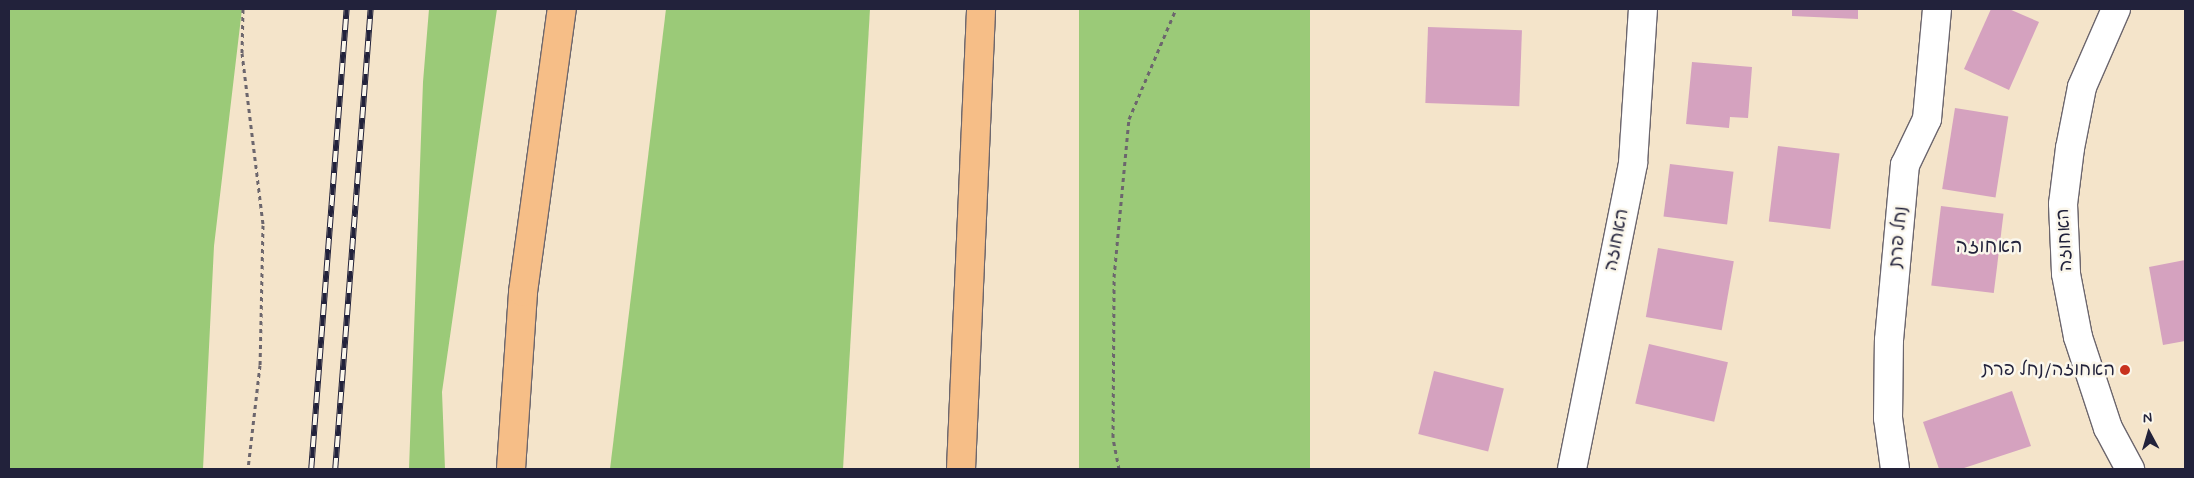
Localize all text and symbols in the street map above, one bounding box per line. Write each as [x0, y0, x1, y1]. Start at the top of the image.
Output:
street label: נחל פרת [1886, 205, 1912, 269]
street label: האחוזה [1600, 207, 1634, 273]
street label: האחוזה [2053, 208, 2077, 272]
district label: האחוזה [1956, 236, 2022, 258]
place label: האחוזה/נחל פרת [1982, 359, 2115, 381]
marker: האחוזה/נחל פרת [2119, 364, 2131, 376]
north arrow [2124, 408, 2174, 458]
text: N [2142, 409, 2153, 428]

